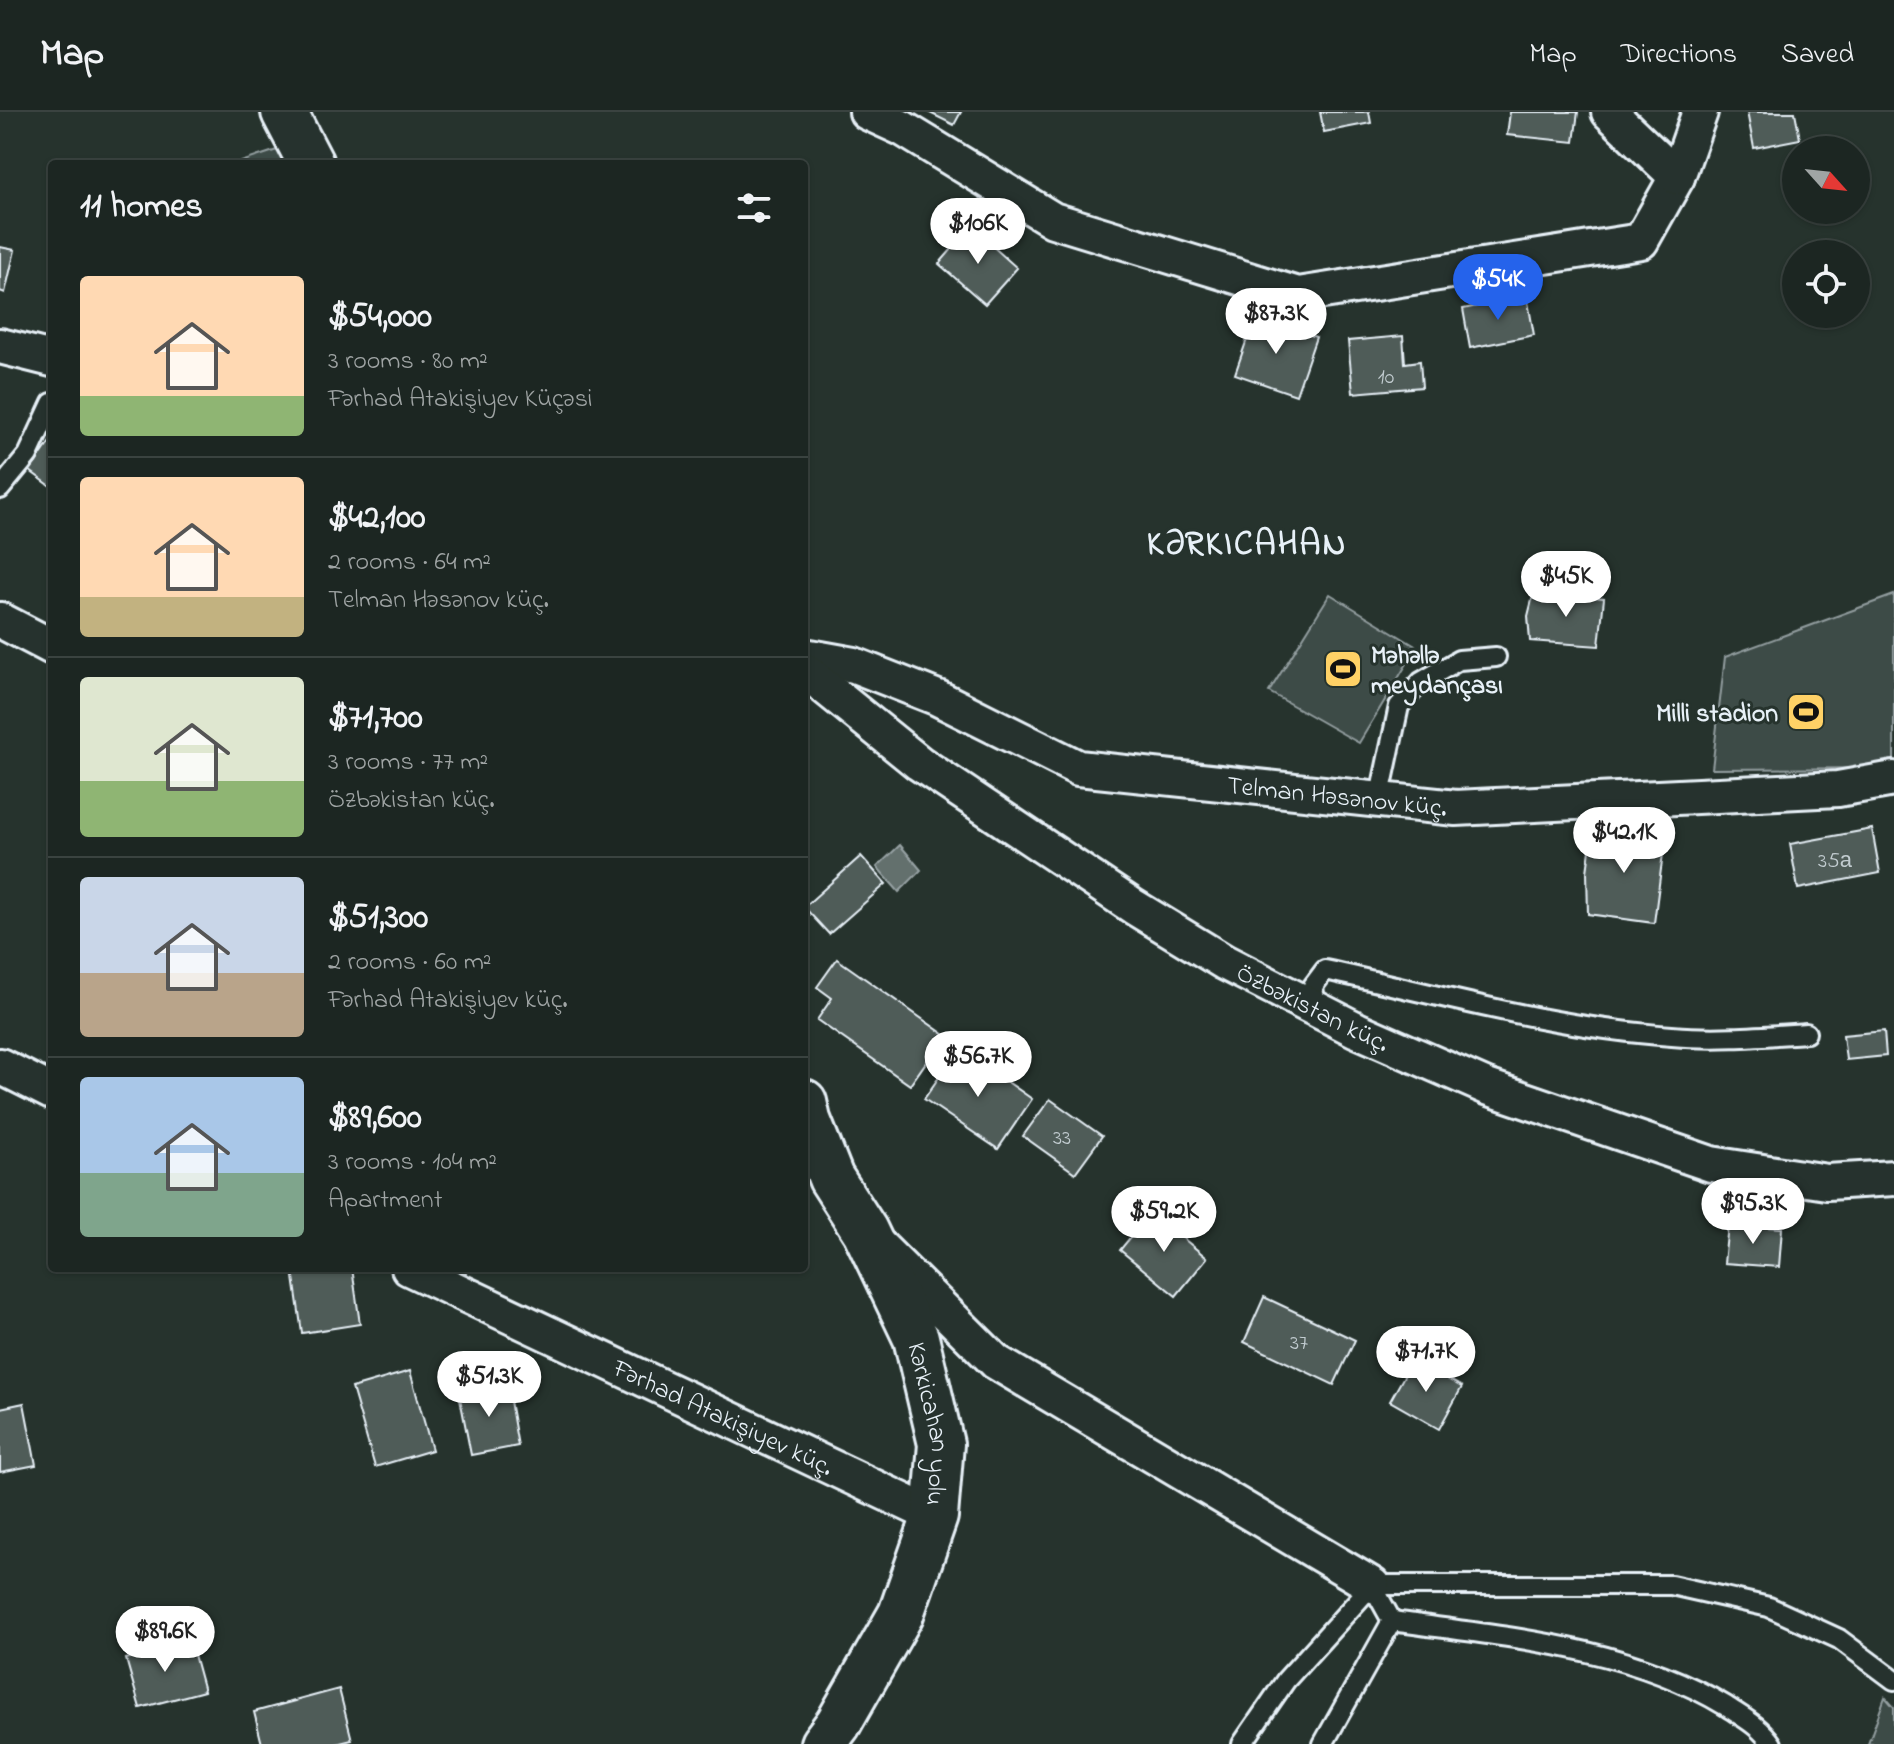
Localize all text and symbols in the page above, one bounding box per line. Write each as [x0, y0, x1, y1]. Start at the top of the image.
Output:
text: Map [40, 27, 104, 83]
text: Map [1529, 35, 1577, 76]
text: Directions [1621, 35, 1737, 76]
text: Saved [1781, 35, 1854, 76]
north arrow [1782, 136, 1870, 224]
map controls [1782, 136, 1870, 328]
text: 11 homes [80, 183, 203, 233]
icon: filters [732, 186, 776, 230]
pin: $106K [922, 198, 1034, 266]
text: $106K [948, 205, 1008, 243]
button: locate [1782, 240, 1870, 328]
pin: $54K [1451, 254, 1545, 322]
text: $54K [1471, 261, 1525, 299]
pin: $87.3K [1211, 288, 1341, 356]
text: $54,000 [328, 293, 432, 343]
text: $87.3K [1244, 295, 1308, 333]
icon: home [144, 308, 240, 404]
text: 3 rooms · 80 m² [328, 343, 488, 381]
house number: 10 [1378, 362, 1394, 394]
text: Fərhad Atakişiyev Küçəsi [328, 381, 593, 419]
text: $42,100 [328, 494, 426, 544]
icon: home [144, 509, 240, 605]
district label: KƏRKICAHAN [1147, 521, 1347, 571]
text: 2 rooms · 64 m² [328, 544, 491, 582]
pin: $45K [1519, 551, 1613, 619]
text: $45K [1539, 558, 1593, 596]
text: Telman Həsənov küç. [328, 582, 549, 620]
place label: Məhəllə meydançası [1371, 638, 1503, 706]
sports icon: Məhəllə meydançası [1322, 648, 1364, 690]
sports icon: Milli stadion [1785, 691, 1827, 733]
text: $71,700 [328, 694, 423, 744]
place label: Milli stadion [1656, 696, 1778, 734]
icon: home [144, 709, 240, 805]
text: 3 rooms · 77 m² [328, 744, 488, 782]
street label: Telman Həsənov küç. [1225, 768, 1449, 829]
text: Özbəkistan küç. [328, 782, 494, 820]
pin: $42.1K [1559, 807, 1689, 875]
text: $42.1K [1591, 814, 1657, 852]
house number: 35а [1818, 846, 1853, 878]
text: $51,300 [328, 894, 428, 944]
icon: home [144, 909, 240, 1005]
text: 2 rooms · 60 m² [328, 944, 492, 982]
street label: Özbəkistan küç. [1229, 955, 1394, 1064]
text: Fərhad Atakişiyev küç. [328, 982, 568, 1020]
pin: $56.7K [913, 1031, 1043, 1099]
text: $56.7K [943, 1038, 1013, 1076]
text: $89,600 [328, 1094, 422, 1144]
icon: home [144, 1109, 240, 1205]
house number: 33 [1053, 1123, 1071, 1155]
text: 3 rooms · 104 m² [328, 1144, 497, 1182]
pin: $95.3K [1688, 1178, 1818, 1246]
text: Apartment [328, 1182, 442, 1220]
text: $95.3K [1719, 1185, 1787, 1223]
pin: $59.2K [1099, 1186, 1229, 1254]
text: $59.2K [1129, 1193, 1199, 1231]
pin: $71.7K [1361, 1326, 1491, 1394]
house number: 37 [1290, 1328, 1308, 1360]
text: $71.7K [1394, 1333, 1458, 1371]
street label: Kərkicahan yolu [896, 1339, 957, 1507]
street label: Fərhad Atakişiyev küç. [605, 1350, 839, 1487]
pin: $51.3K [424, 1351, 554, 1419]
text: $51.3K [455, 1358, 523, 1396]
pin: $89.6K [100, 1606, 230, 1674]
text: $89.6K [134, 1613, 196, 1651]

